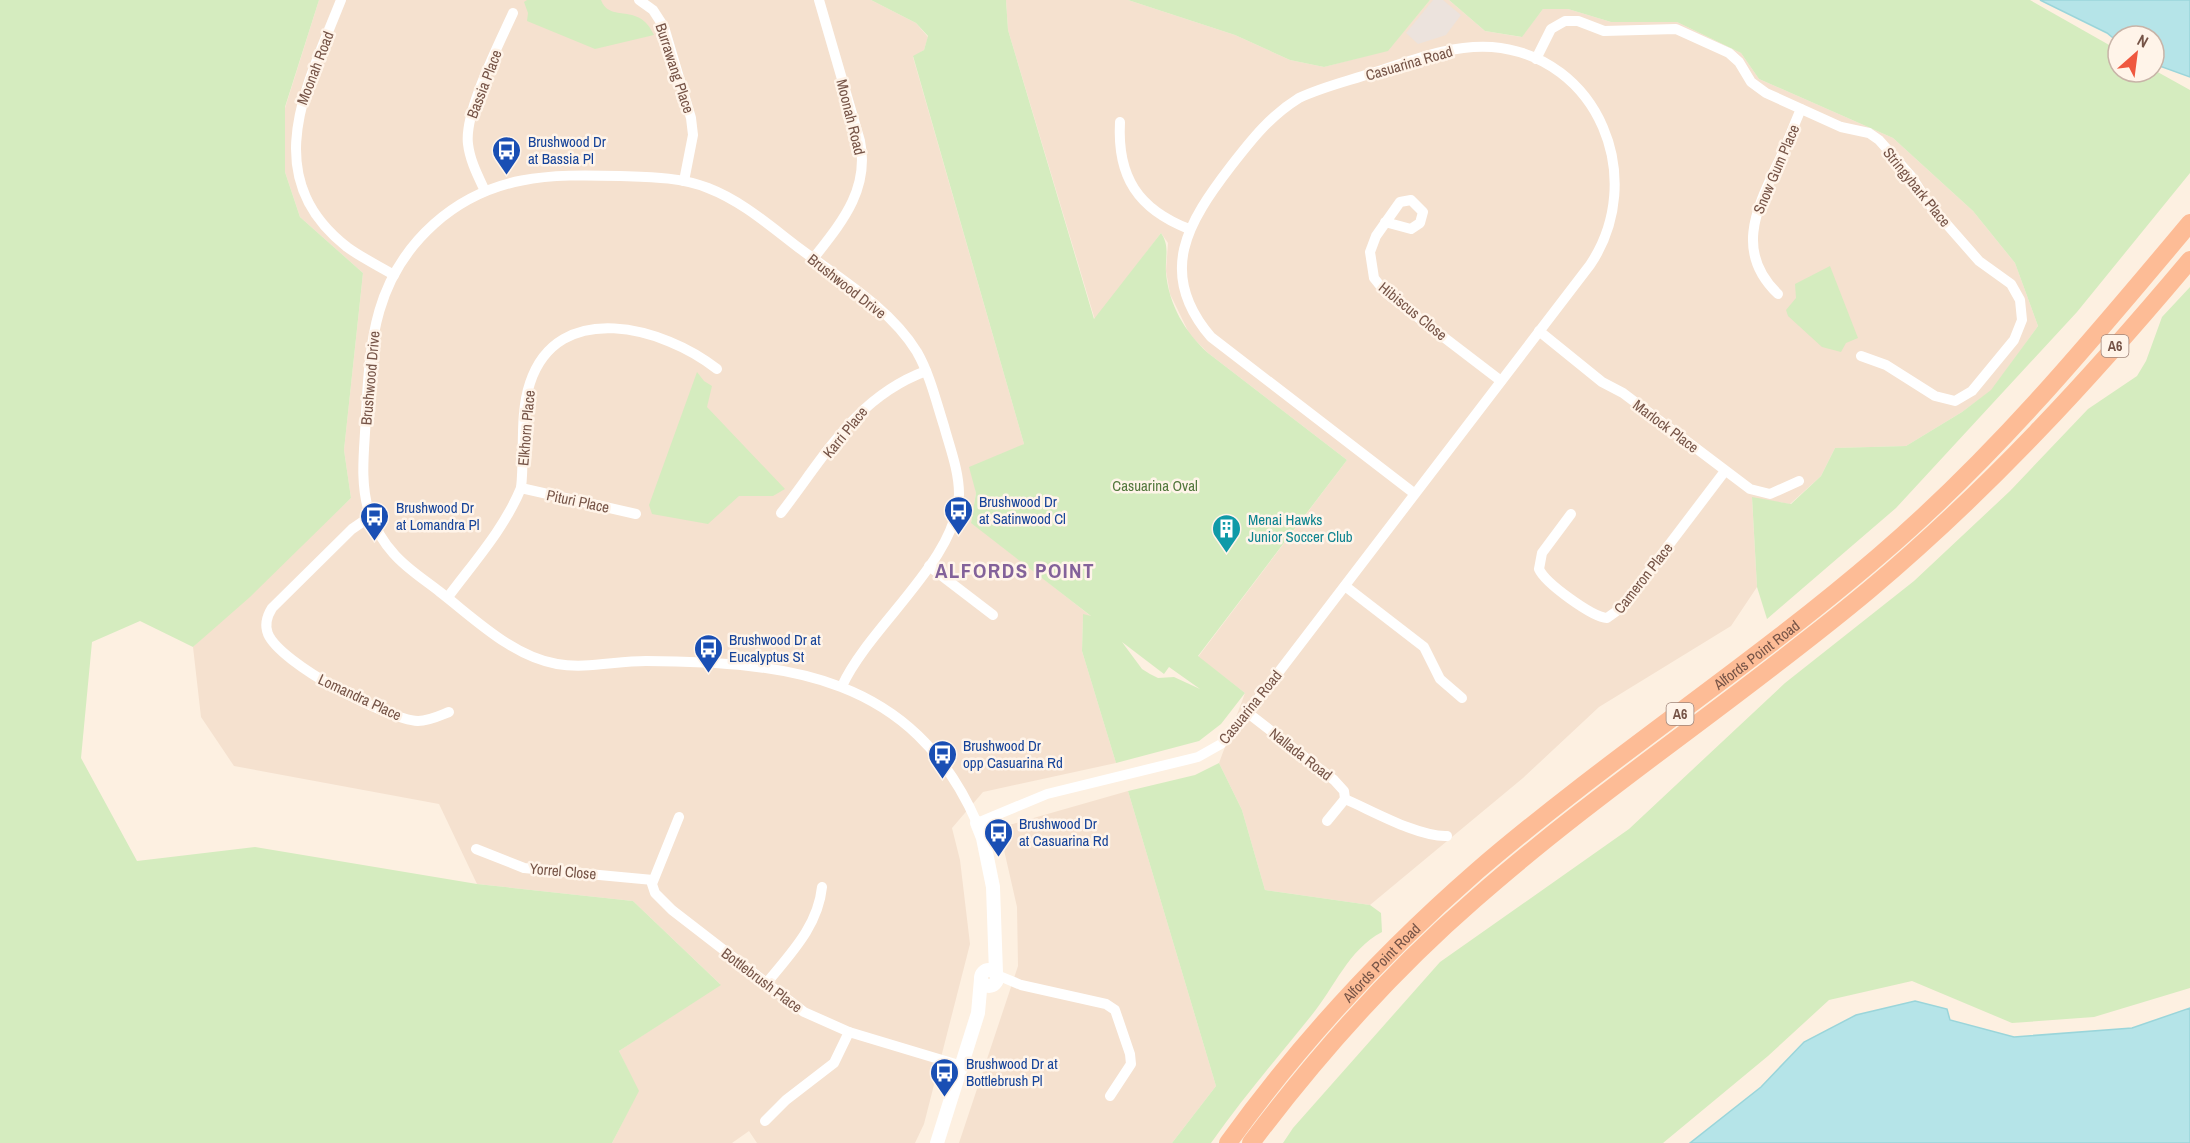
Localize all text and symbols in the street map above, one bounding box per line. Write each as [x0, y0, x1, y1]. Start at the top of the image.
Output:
street label: Burrawang Place [651, 20, 700, 116]
north arrow [2106, 24, 2166, 84]
street label: Moonah Road [291, 28, 339, 108]
text: N [2134, 29, 2152, 53]
street label: Casuarina Road [1363, 41, 1455, 85]
street label: Bassia Place [461, 47, 507, 121]
street label: Moonah Road [831, 77, 871, 157]
street label: Snow Gum Place [1748, 121, 1804, 217]
place label: Brushwood Dr at Bassia Pl [528, 131, 606, 169]
bus stop icon: Brushwood Dr at Bassia Pl [491, 134, 523, 176]
street label: Stringybark Place [1878, 143, 1956, 231]
street label: Brushwood Drive [803, 249, 891, 323]
street label: Hibiscus Close [1374, 277, 1452, 345]
street label: Brushwood Drive [355, 330, 385, 426]
road number: A6 [2102, 335, 2128, 357]
street label: Elkhorn Place [512, 389, 540, 467]
street label: Marlock Place [1629, 394, 1703, 458]
street label: Karri Place [818, 402, 872, 462]
park label: Casuarina Oval [1112, 475, 1198, 496]
street label: Pituri Place [545, 484, 611, 518]
place label: Brushwood Dr at Satinwood Cl [979, 491, 1066, 529]
bus stop icon: Brushwood Dr at Satinwood Cl [942, 494, 974, 536]
place label: Brushwood Dr at Lomandra Pl [396, 497, 479, 535]
bus stop icon: Brushwood Dr at Lomandra Pl [359, 500, 391, 542]
place label: Menai Hawks Junior Soccer Club [1248, 509, 1353, 547]
building icon: Menai Hawks Junior Soccer Club [1211, 512, 1243, 554]
street label: Cameron Place [1609, 538, 1677, 618]
district label: ALFORDS POINT [935, 556, 1095, 585]
street label: Alfords Point Road [1708, 615, 1804, 695]
place label: Brushwood Dr at Eucalyptus St [729, 629, 821, 667]
bus stop icon: Brushwood Dr at Eucalyptus St [692, 632, 724, 674]
street label: Casuarina Road [1214, 666, 1286, 748]
street label: Lomandra Place [315, 669, 405, 726]
road number: A6 [1666, 703, 1694, 725]
street label: Nallada Road [1265, 723, 1337, 785]
place label: Brushwood Dr opp Casuarina Rd [963, 735, 1063, 773]
bus stop icon: Brushwood Dr opp Casuarina Rd [926, 738, 958, 780]
place label: Brushwood Dr at Casuarina Rd [1019, 813, 1109, 851]
bus stop icon: Brushwood Dr at Casuarina Rd [982, 816, 1014, 858]
street label: Yorrel Close [529, 858, 597, 884]
street label: Alfords Point Road [1337, 918, 1425, 1007]
street label: Bottlebrush Place [717, 943, 807, 1017]
place label: Brushwood Dr at Bottlebrush Pl [966, 1053, 1058, 1091]
bus stop icon: Brushwood Dr at Bottlebrush Pl [929, 1056, 961, 1098]

